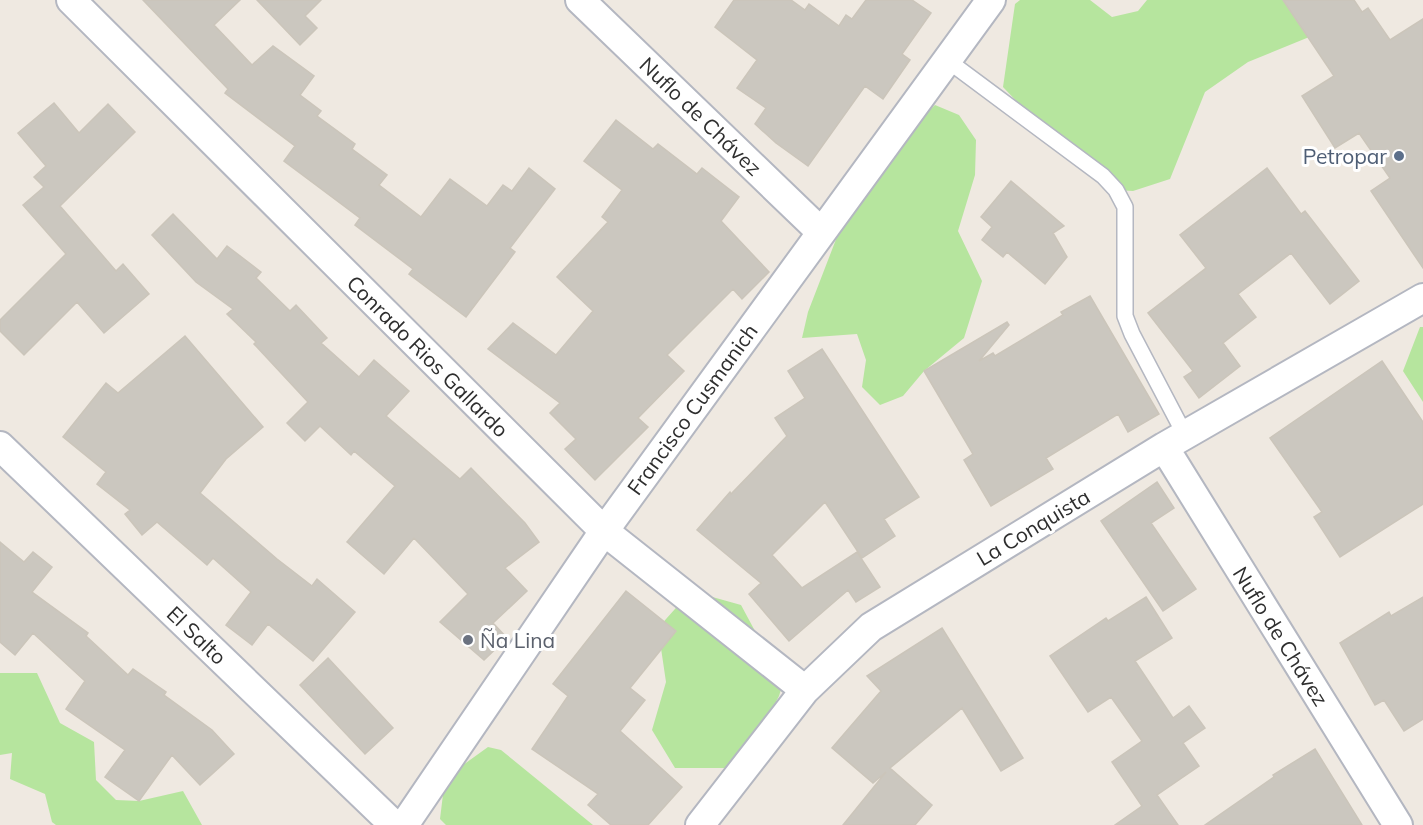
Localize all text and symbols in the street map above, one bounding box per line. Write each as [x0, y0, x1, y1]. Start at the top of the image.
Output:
street label: Nuflo de Chávez [635, 51, 767, 181]
place label: Petropar [1303, 143, 1387, 169]
marker: Petropar [1392, 149, 1406, 163]
street label: Conrado Rios Gallardo [342, 270, 514, 442]
street label: Francisco Cusmanich [621, 318, 763, 500]
street label: La Conquista [972, 483, 1094, 571]
street label: Nuflo de Chávez [1228, 562, 1334, 710]
street label: El Salto [162, 600, 232, 670]
place label: Ña Lina [480, 627, 555, 653]
marker: Ña Lina [461, 633, 475, 647]

